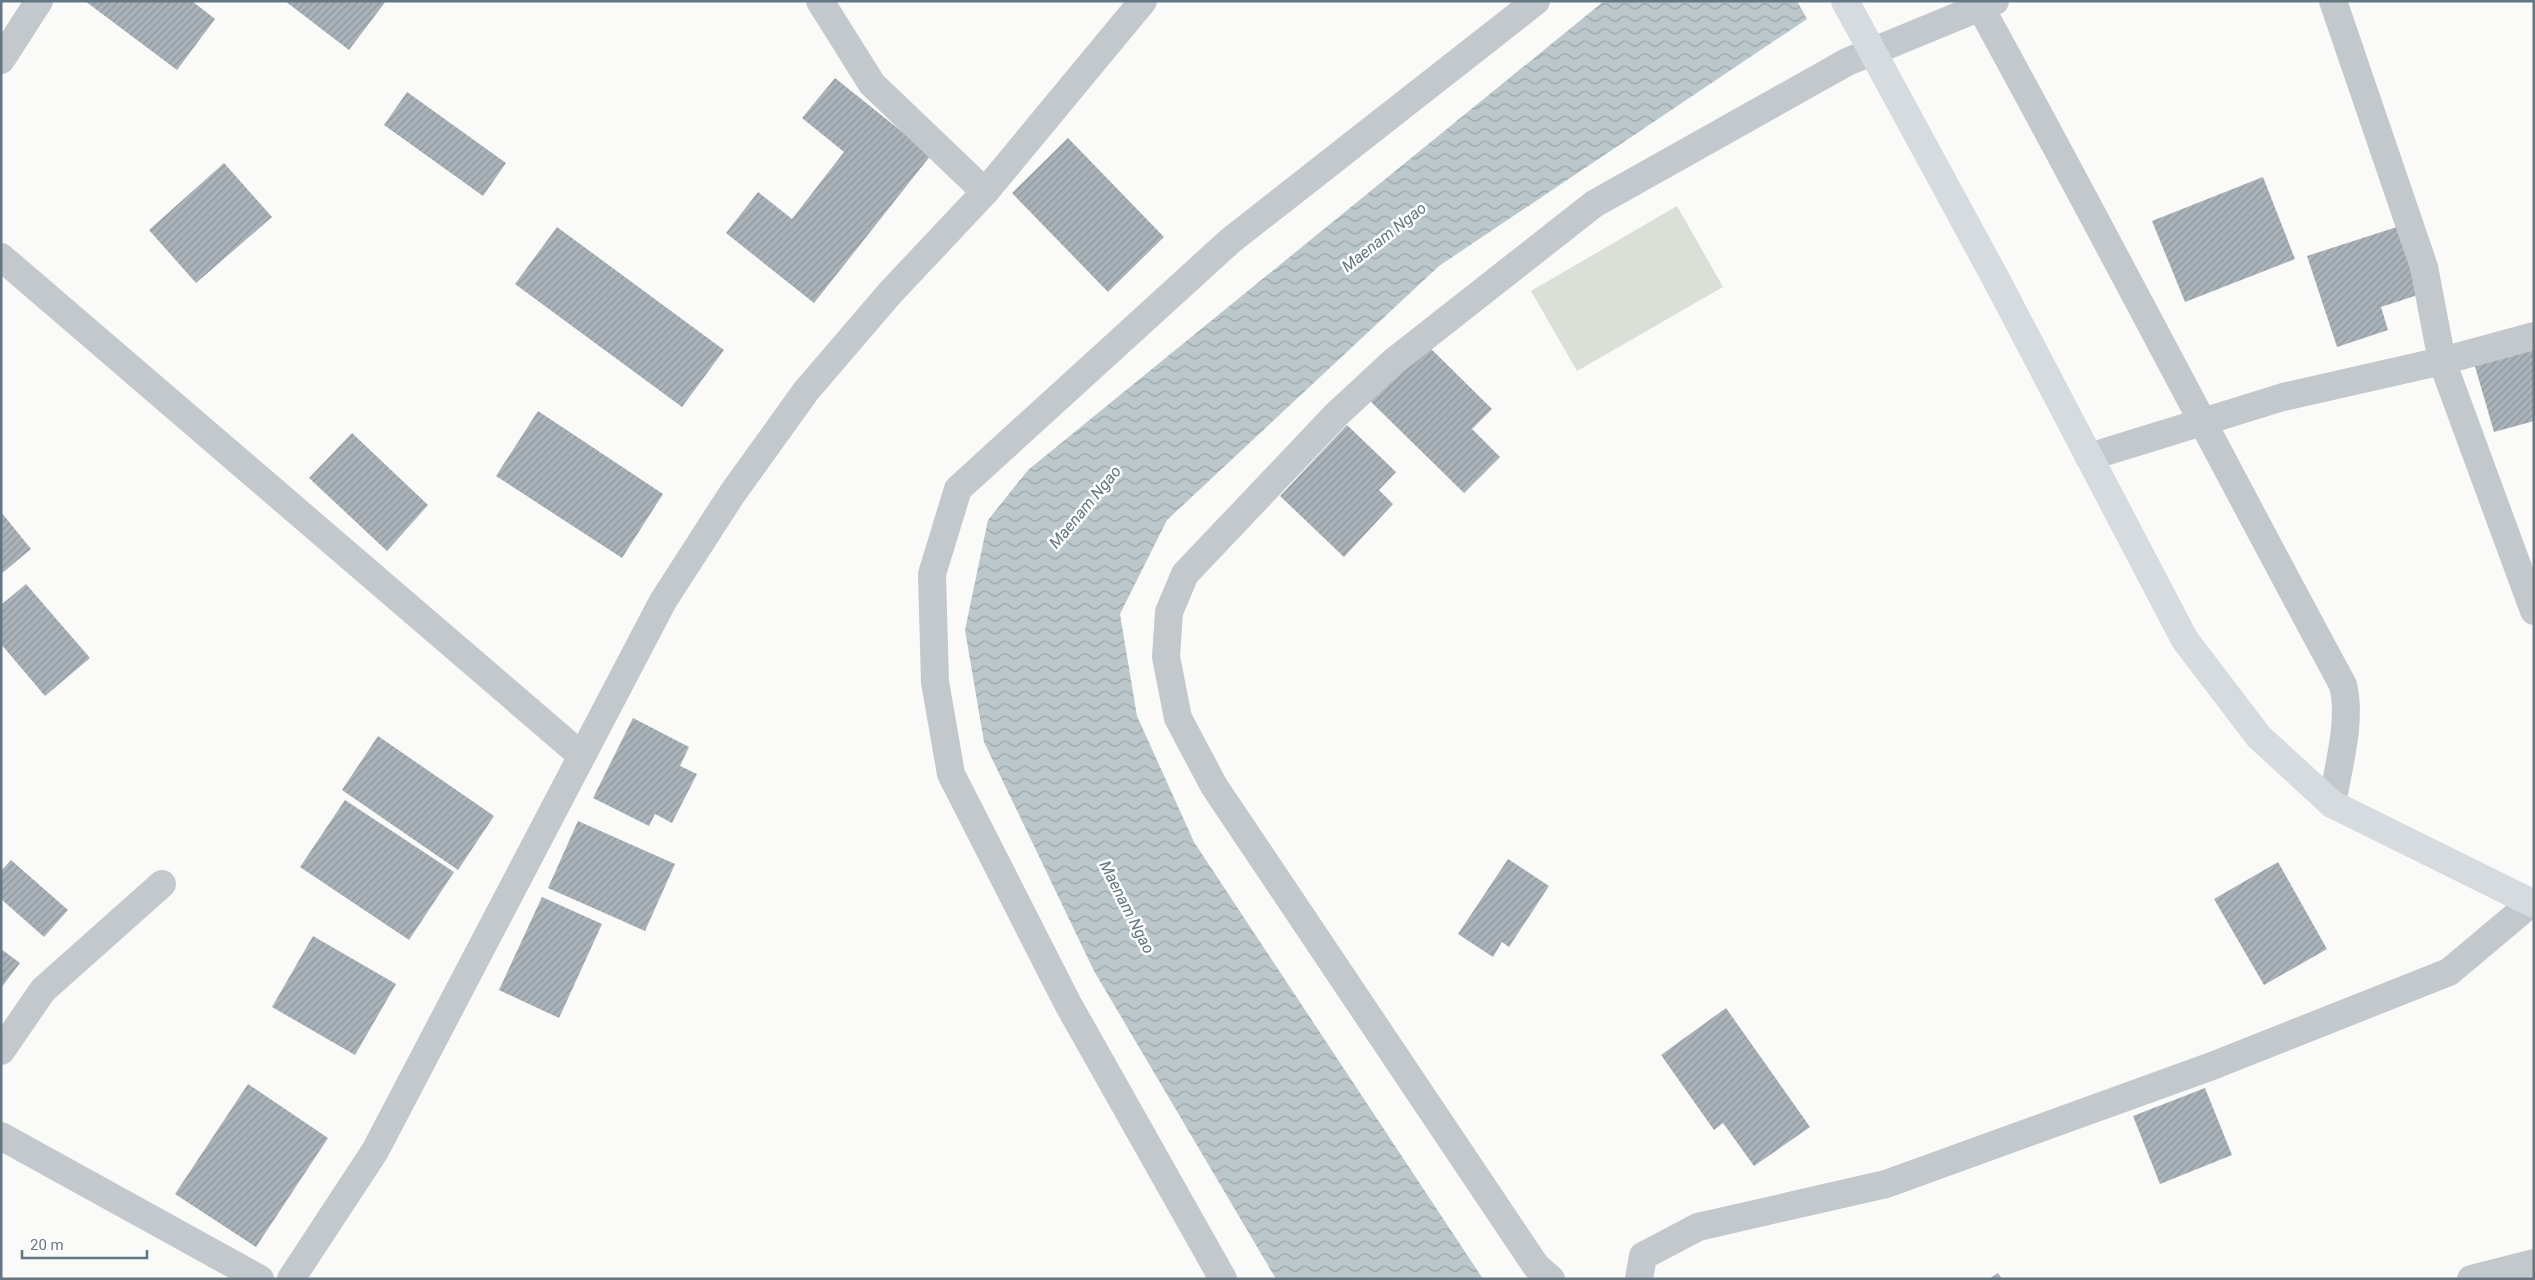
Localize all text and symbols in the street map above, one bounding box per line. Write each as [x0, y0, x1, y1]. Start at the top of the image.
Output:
water label: Maenam Ngao [1338, 198, 1430, 276]
water label: Maenam Ngao [1045, 462, 1125, 552]
water label: Maenam Ngao [1095, 857, 1159, 957]
scale bar [22, 1228, 148, 1260]
text: 20 m [30, 1236, 64, 1254]

